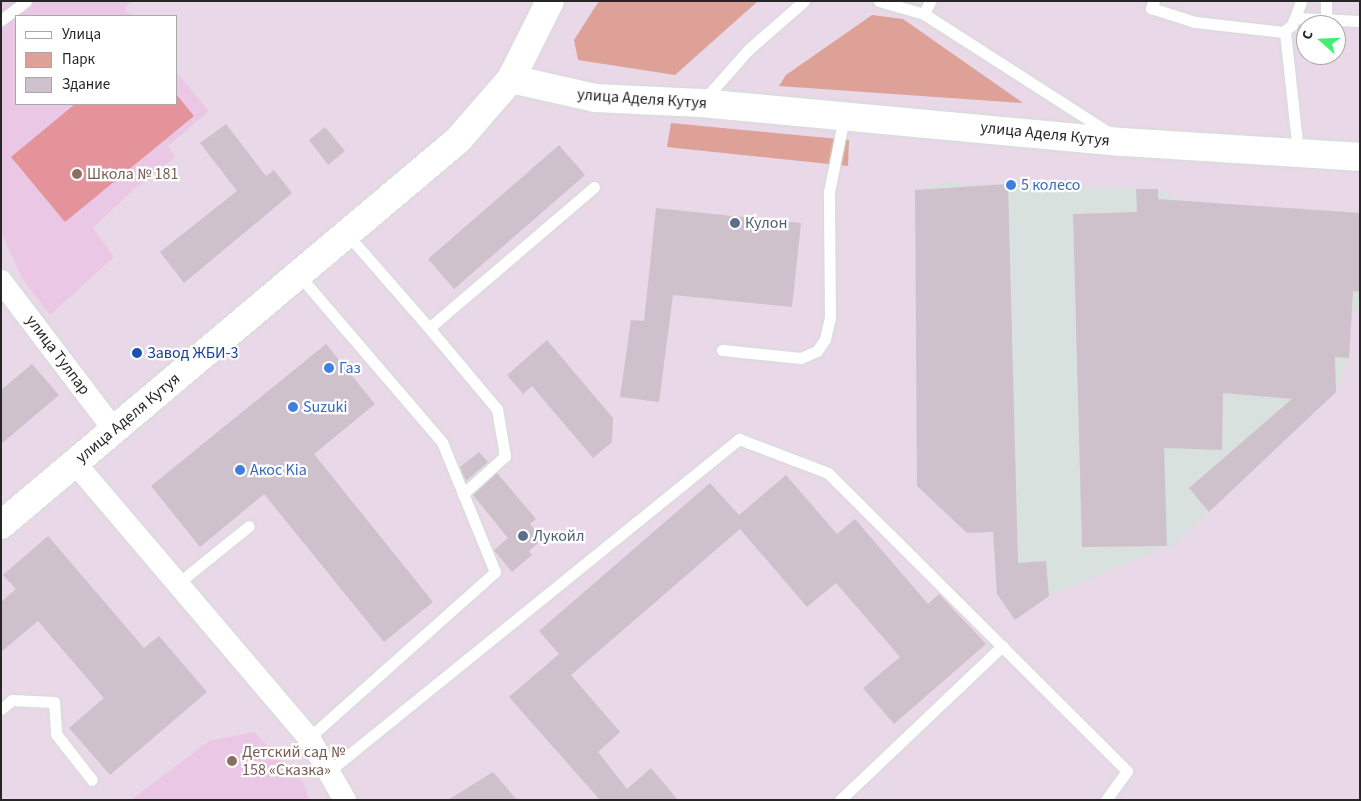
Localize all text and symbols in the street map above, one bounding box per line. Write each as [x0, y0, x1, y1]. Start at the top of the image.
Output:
legend [15, 15, 178, 105]
north arrow [1296, 15, 1346, 65]
text: Улица [62, 24, 101, 45]
text: С [1297, 28, 1319, 42]
text: Парк [62, 49, 95, 70]
text: Здание [62, 74, 110, 95]
street label: улица Аделя Кутуя [577, 85, 707, 113]
street label: улица Аделя Кутуя [979, 118, 1111, 150]
place label: Школа № 181 [87, 164, 178, 184]
marker: Школа № 181 [71, 168, 83, 180]
place label: 5 колесо [1021, 175, 1081, 195]
marker: 5 колесо [1005, 179, 1017, 191]
place label: Кулон [745, 213, 788, 233]
marker: Кулон [729, 217, 741, 229]
street label: улица Тулпар [22, 311, 94, 399]
place label: Завод ЖБИ-3 [147, 343, 238, 363]
marker: Завод ЖБИ-3 [131, 347, 143, 359]
place label: Газ [339, 358, 361, 378]
marker: Газ [323, 362, 335, 374]
street label: улица Аделя Кутуя [72, 369, 184, 467]
place label: Suzuki [303, 397, 347, 417]
marker: Suzuki [287, 401, 299, 413]
place label: Акос Kia [250, 460, 307, 480]
marker: Акос Kia [234, 464, 246, 476]
place label: Лукойл [533, 526, 584, 546]
marker: Лукойл [517, 530, 529, 542]
place label: Детский сад № 158 «Сказка» [242, 742, 345, 780]
marker: Детский сад № 158 «Сказка» [226, 755, 238, 767]

